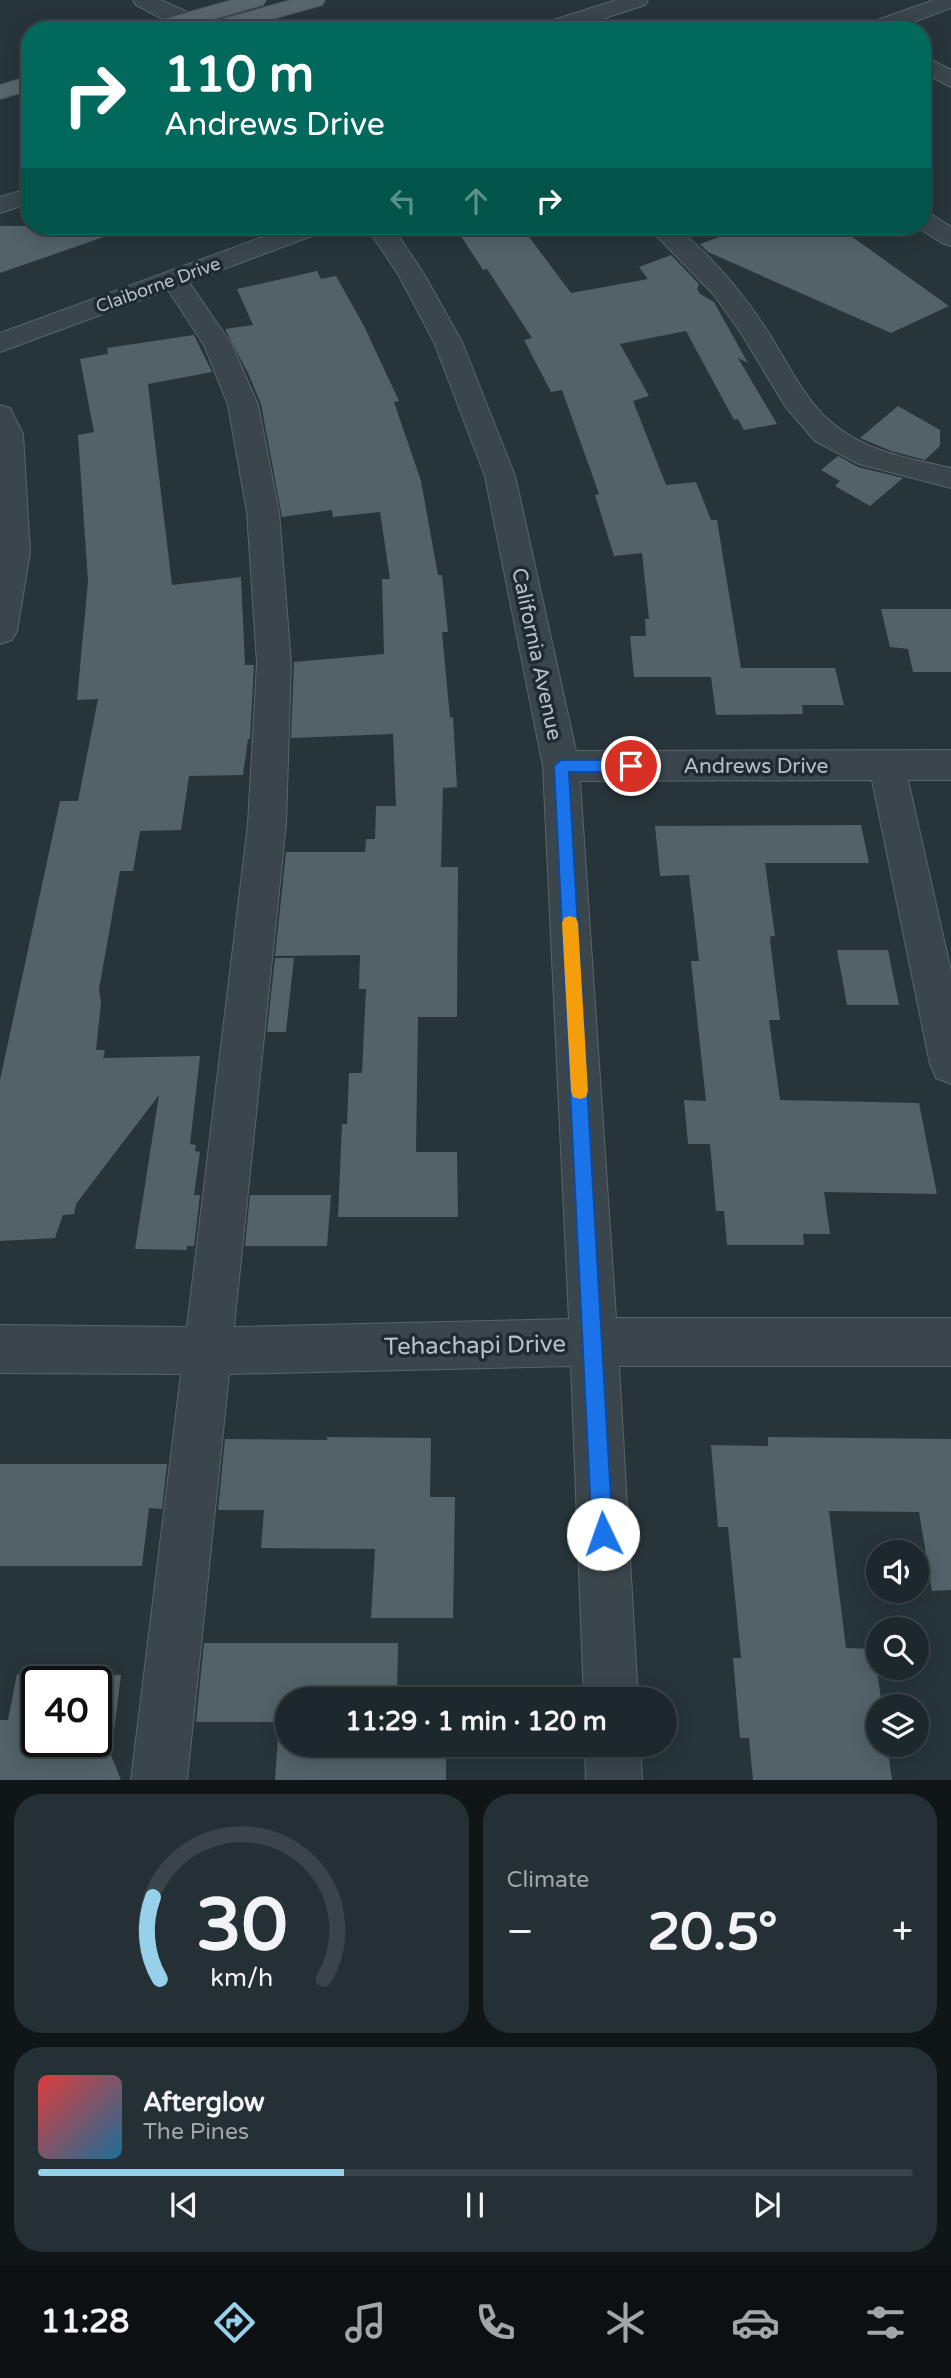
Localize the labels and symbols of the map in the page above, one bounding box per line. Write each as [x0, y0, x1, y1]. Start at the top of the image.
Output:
street label: Claiborne Drive [93, 252, 223, 318]
street label: California Avenue [506, 566, 567, 743]
pin [601, 736, 661, 796]
street label: Andrews Drive [684, 754, 829, 779]
street label: Tehachapi Drive [384, 1329, 566, 1362]
position arrow [566, 1497, 640, 1571]
speed limit sign: 40 [21, 1666, 112, 1757]

